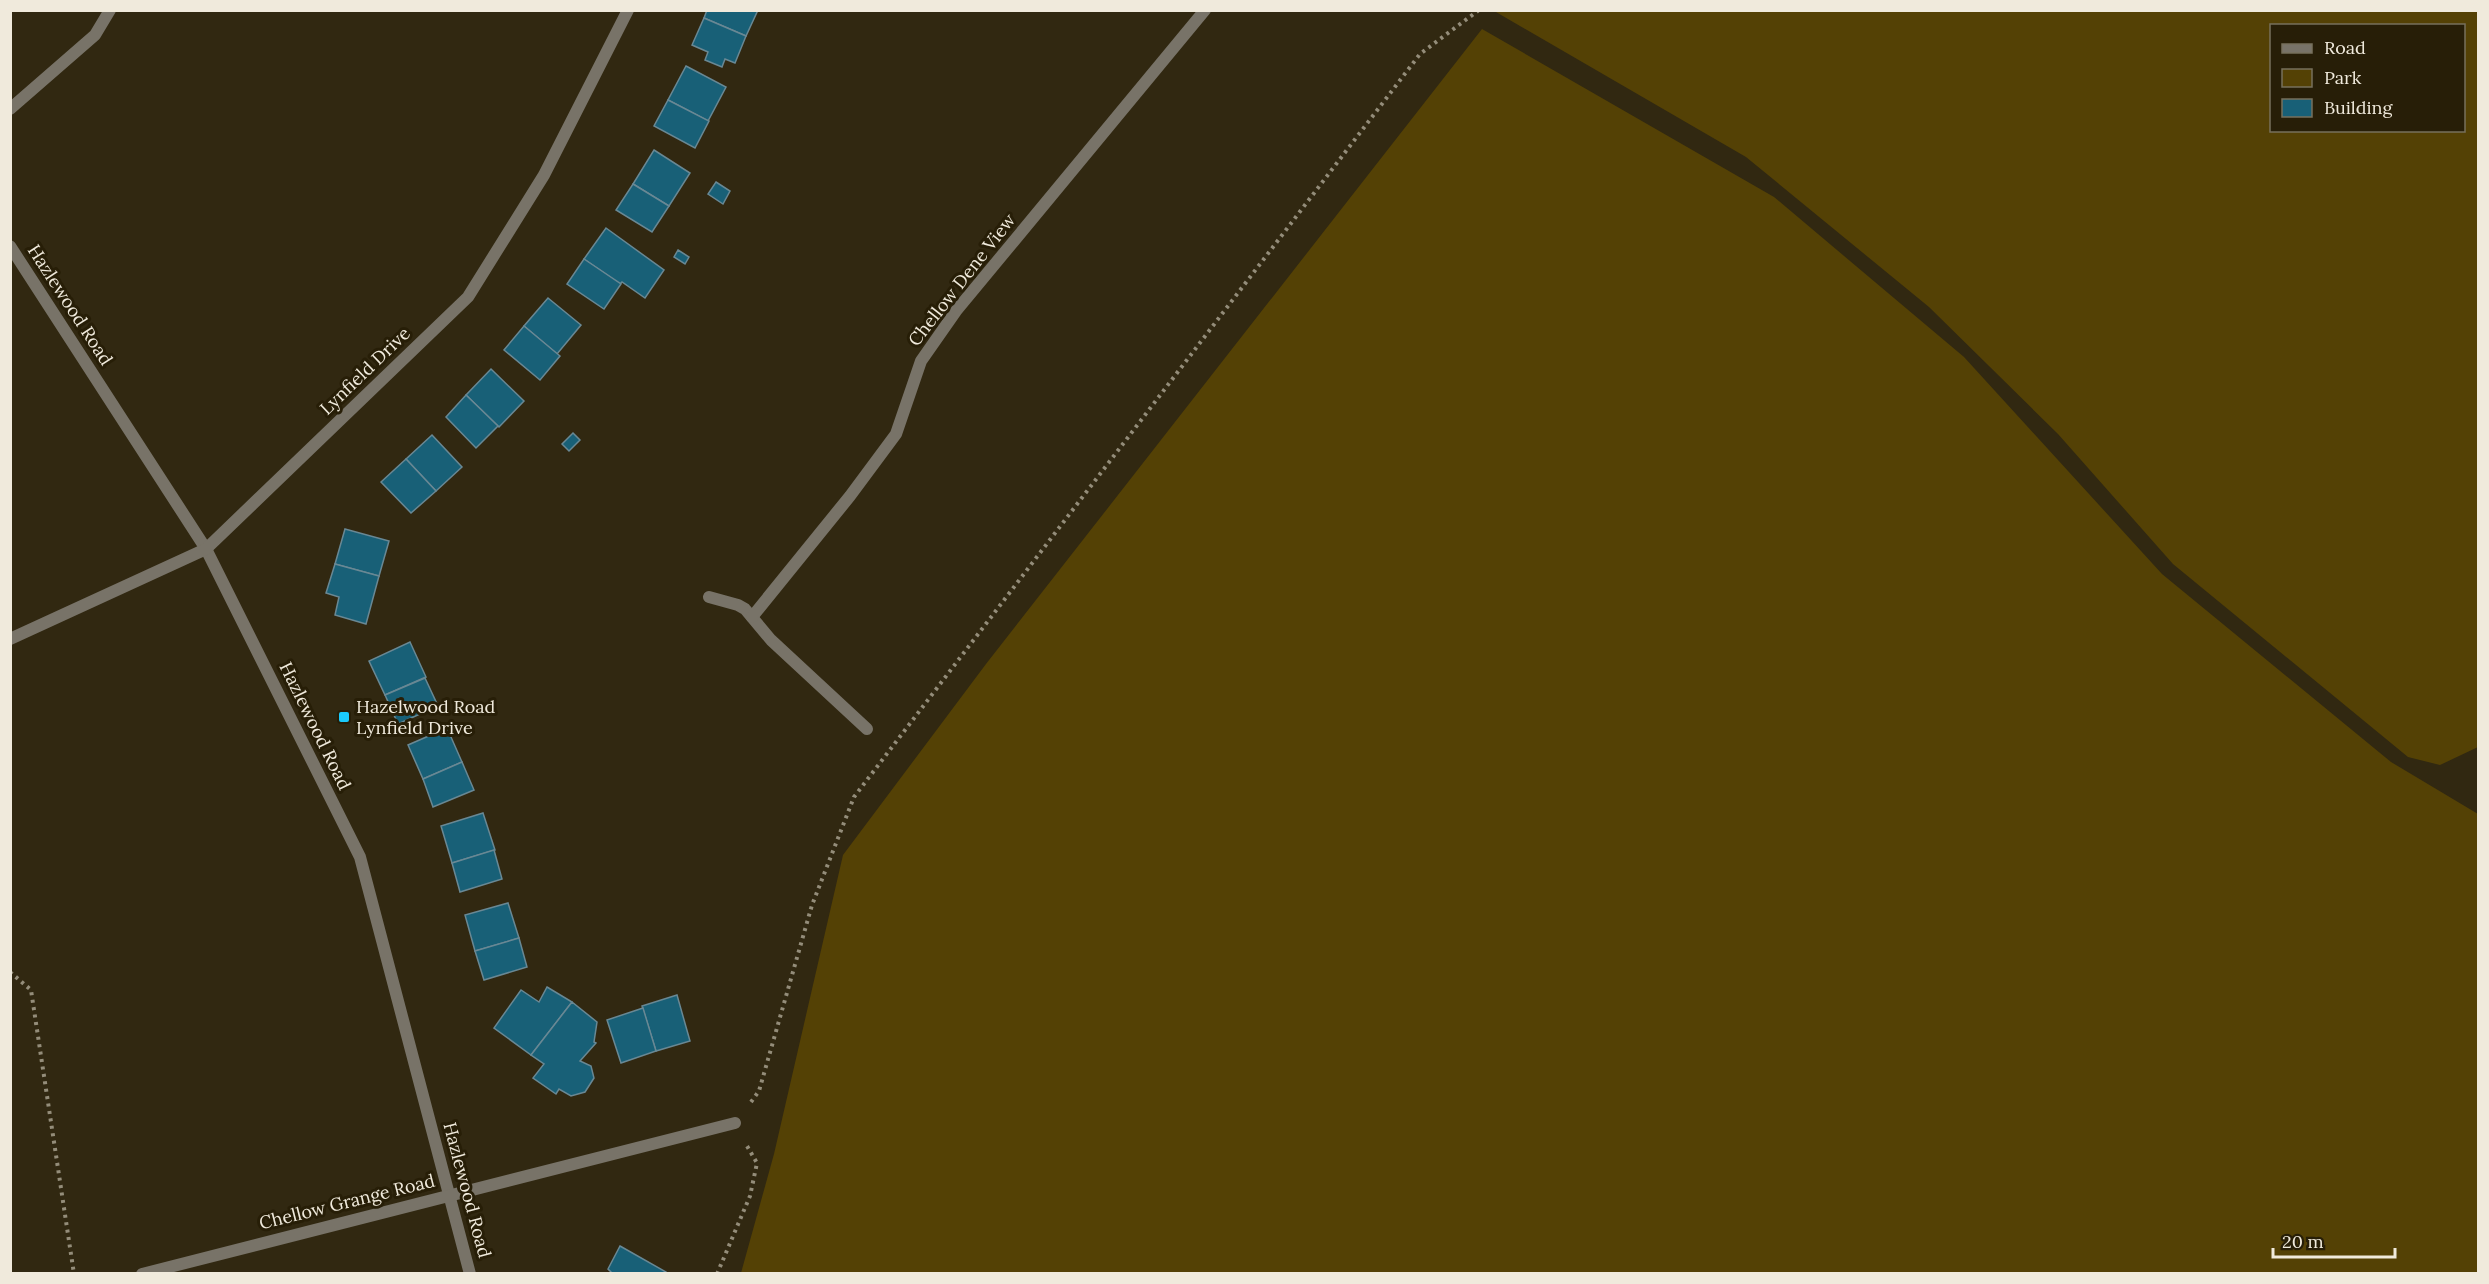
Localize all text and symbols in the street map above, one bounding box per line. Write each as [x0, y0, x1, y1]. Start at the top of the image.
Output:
legend [2270, 24, 2465, 132]
text: Road [2324, 36, 2366, 59]
text: Park [2324, 66, 2362, 89]
text: Building [2324, 96, 2394, 119]
street label: Chellow Dene View [903, 208, 1021, 350]
street label: Hazlewood Road [23, 240, 118, 370]
street label: Lynfield Drive [315, 322, 415, 419]
street label: Hazlewood Road [275, 658, 356, 794]
place label: Hazelwood Road Lynfield Drive [356, 695, 496, 739]
marker: Hazelwood Road Lynfield Drive [337, 710, 351, 724]
street label: Hazlewood Road [438, 1120, 497, 1260]
street label: Chellow Grange Road [257, 1169, 437, 1234]
scale bar [2273, 1221, 2394, 1259]
text: 20 m [2282, 1230, 2324, 1253]

